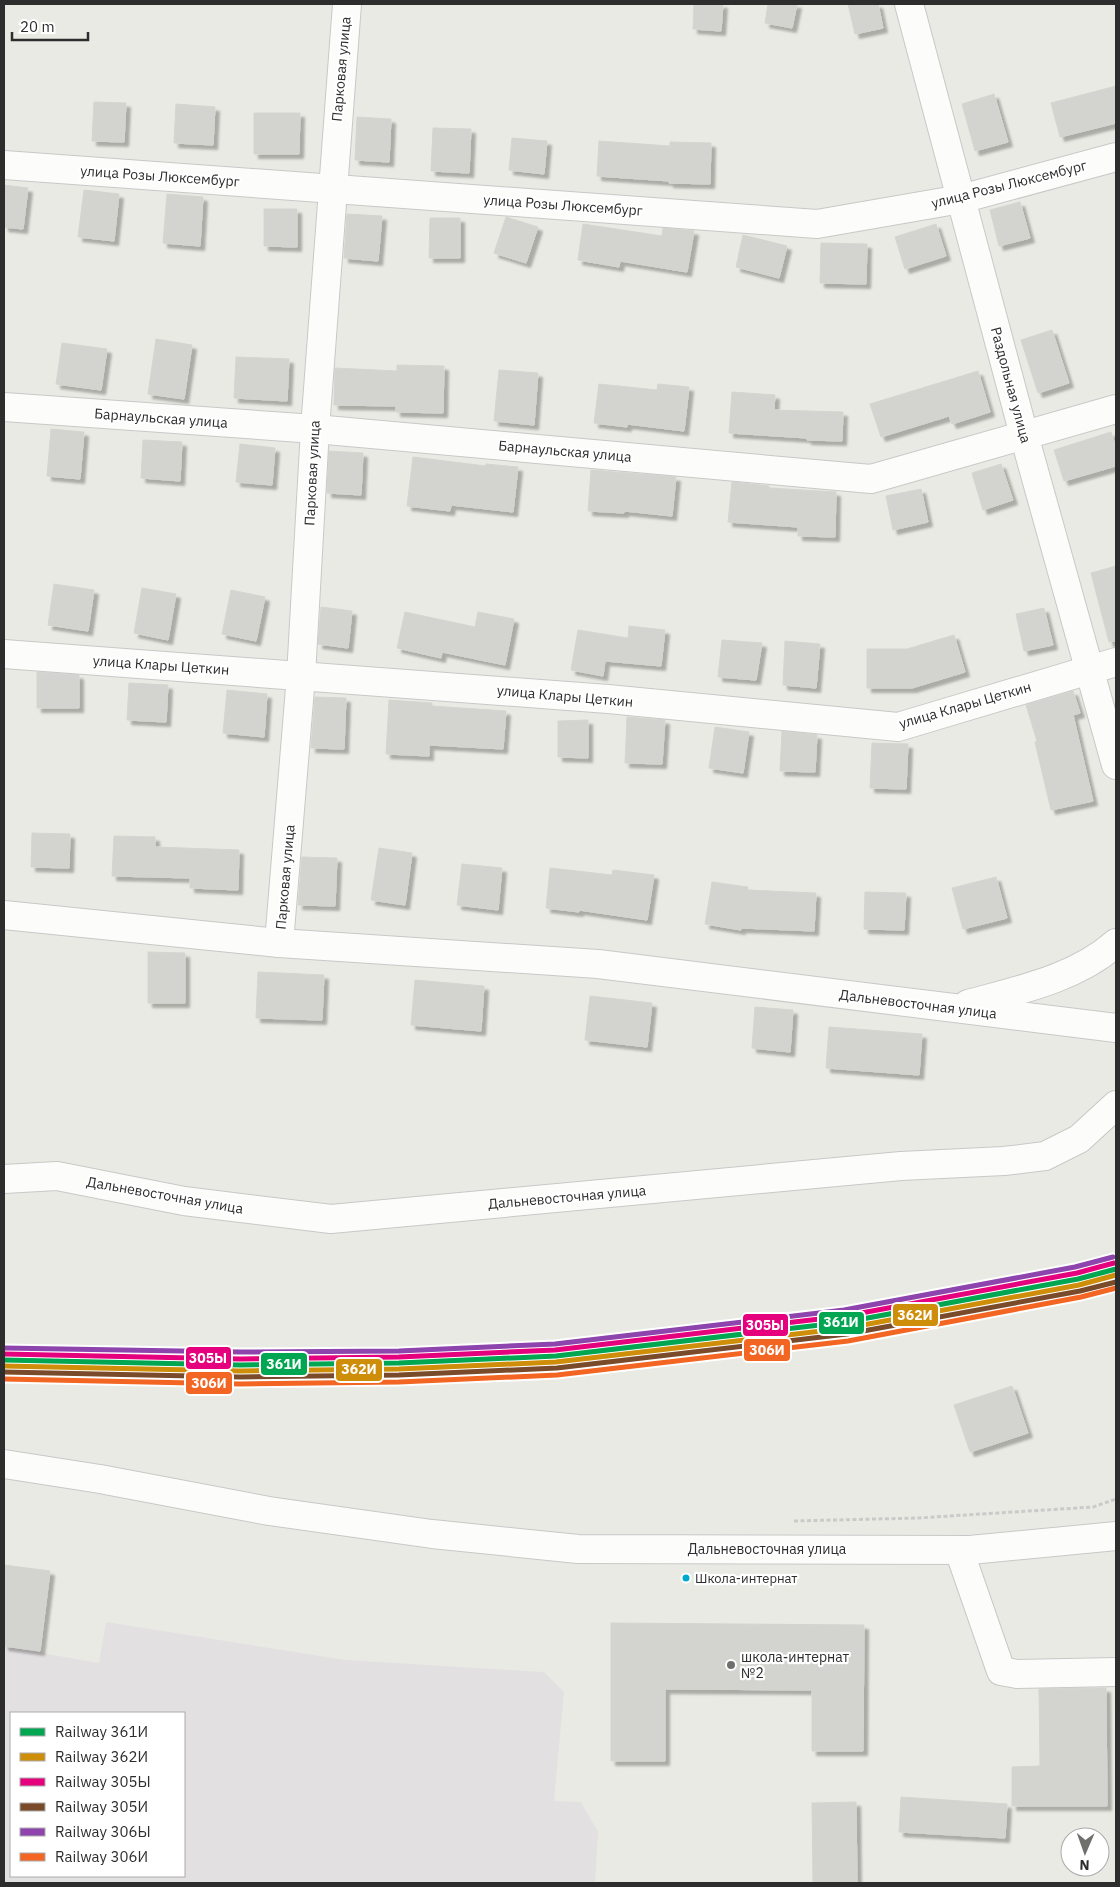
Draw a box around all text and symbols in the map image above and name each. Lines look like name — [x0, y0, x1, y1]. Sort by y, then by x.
scale bar — [12, 10, 89, 42]
street label: Парковая улица — [327, 15, 355, 122]
text: 20 m — [20, 17, 55, 36]
street label: улица Розы Люксембург — [929, 156, 1089, 212]
street label: улица Розы Люксембург — [80, 161, 240, 191]
street label: улица Розы Люксембург — [483, 190, 643, 220]
street label: Раздольная улица — [987, 325, 1035, 446]
street label: Барнаульская улица — [94, 404, 229, 432]
street label: Парковая улица — [300, 419, 324, 526]
street label: Барнаульская улица — [498, 436, 633, 466]
street label: улица Клары Цеткин — [92, 651, 230, 679]
street label: улица Клары Цеткин — [897, 677, 1033, 733]
street label: улица Клары Цеткин — [496, 681, 634, 711]
street label: Парковая улица — [271, 823, 299, 930]
street label: Дальневосточная улица — [838, 985, 998, 1023]
street label: Дальневосточная улица — [85, 1172, 245, 1218]
street label: Дальневосточная улица — [487, 1181, 647, 1213]
line badge: 362И — [892, 1303, 939, 1327]
text: 362И — [897, 1306, 933, 1324]
line badge: 361И — [818, 1311, 865, 1335]
line badge: 305Ы — [742, 1313, 789, 1337]
text: 361И — [823, 1313, 859, 1331]
text: 305Ы — [746, 1316, 784, 1334]
line badge: 306И — [743, 1338, 791, 1362]
text: 306И — [749, 1341, 785, 1359]
line badge: 305Ы — [185, 1346, 232, 1370]
text: 305Ы — [189, 1349, 227, 1367]
line badge: 361И — [260, 1352, 308, 1376]
text: 361И — [266, 1355, 302, 1373]
line badge: 362И — [335, 1358, 383, 1382]
text: 362И — [341, 1360, 377, 1378]
line badge: 306И — [185, 1371, 233, 1395]
text: 306И — [191, 1374, 227, 1392]
street label: Дальневосточная улица — [688, 1540, 847, 1558]
place label: Школа-интернат — [695, 1570, 797, 1587]
marker: Школа-интернат — [681, 1573, 691, 1583]
place label: школа-интернат №2 — [741, 1648, 849, 1682]
marker: школа-интернат №2 — [725, 1659, 737, 1671]
legend — [10, 1712, 185, 1877]
text: Railway 361И — [55, 1722, 148, 1741]
text: Railway 362И — [55, 1747, 148, 1766]
text: Railway 305Ы — [55, 1772, 151, 1791]
text: Railway 305И — [55, 1797, 148, 1816]
text: Railway 306Ы — [55, 1822, 151, 1841]
north arrow — [1060, 1827, 1110, 1877]
text: Railway 306И — [55, 1847, 148, 1866]
text: N — [1079, 1856, 1090, 1874]

